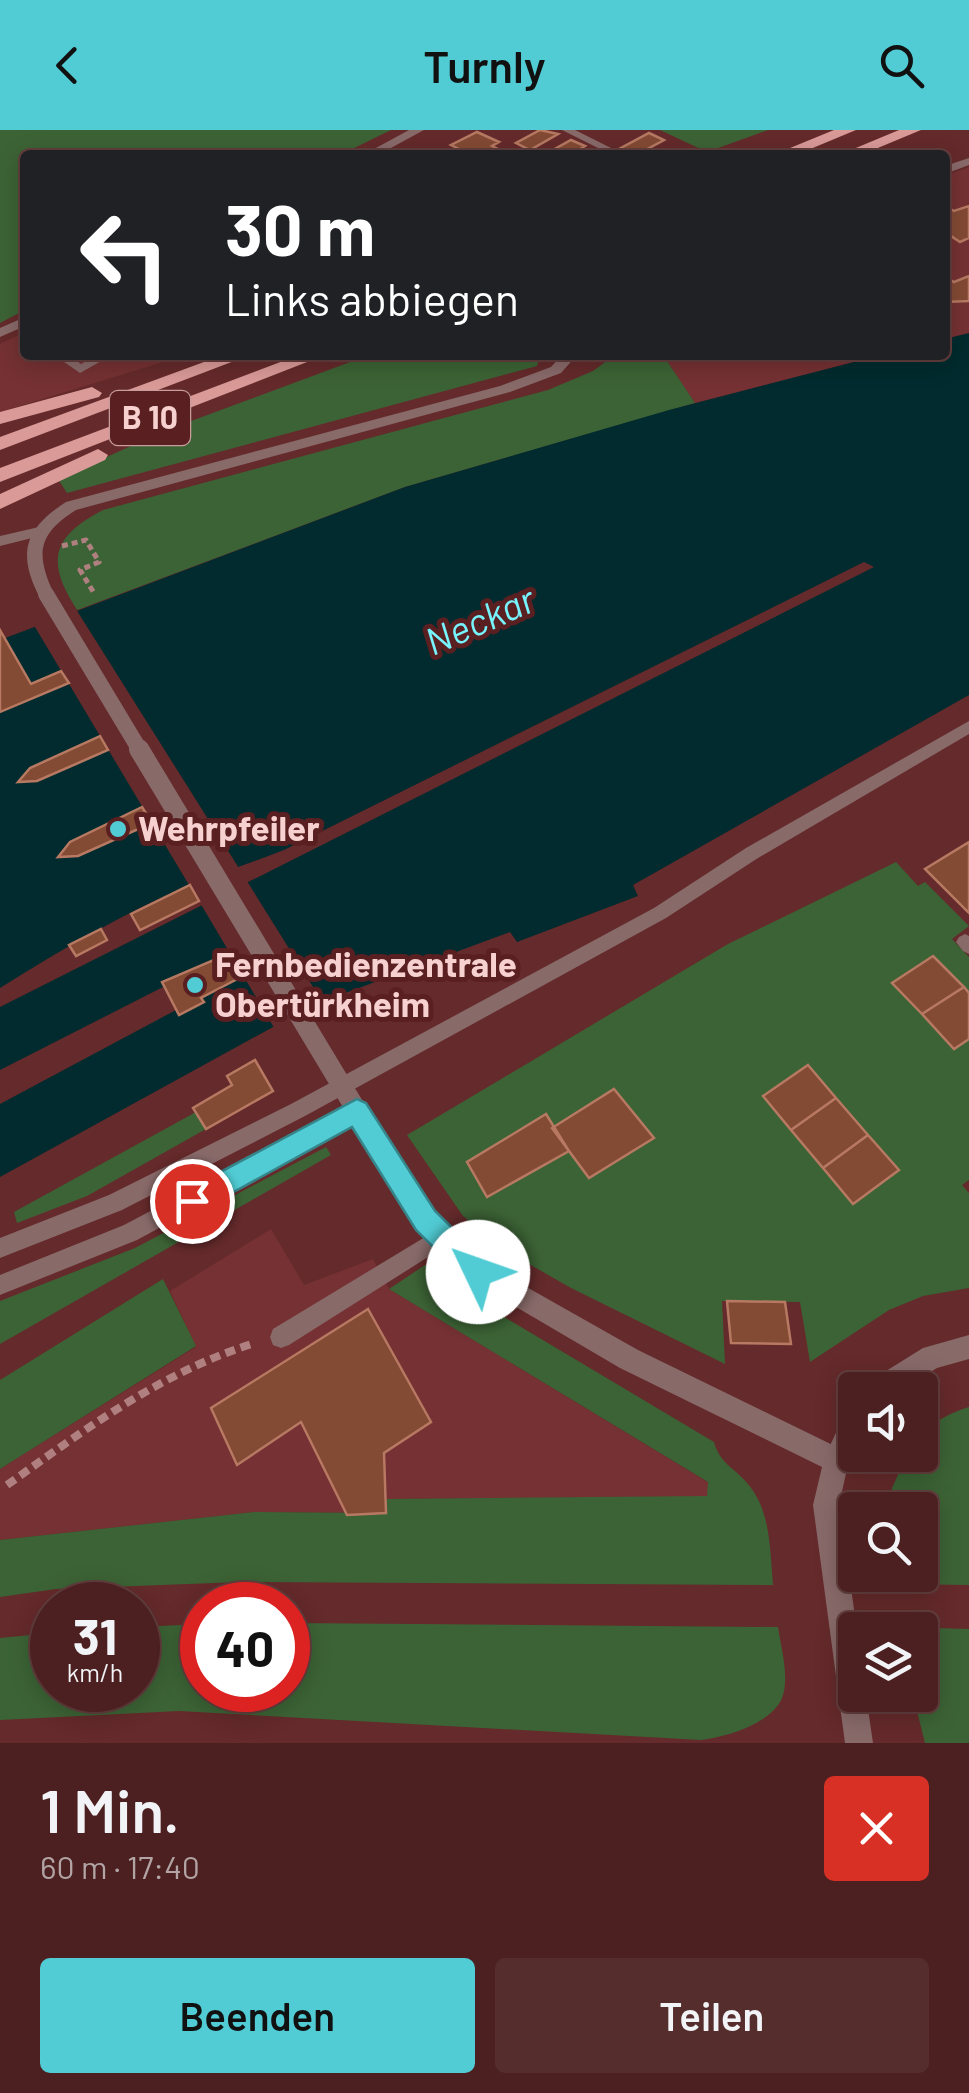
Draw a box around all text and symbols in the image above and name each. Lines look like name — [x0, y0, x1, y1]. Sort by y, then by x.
icon: back — [40, 38, 95, 93]
text: Turnly — [423, 38, 546, 92]
icon: search — [874, 38, 929, 93]
text: 30 m — [225, 186, 375, 270]
icon: left — [60, 190, 190, 320]
text: Links abbiegen — [225, 271, 519, 325]
road number: B 10 — [110, 391, 190, 445]
water label: Neckar — [417, 574, 543, 664]
place label: Wehrpfeiler — [138, 806, 320, 848]
marker: Wehrpfeiler — [107, 818, 129, 840]
place label: Fernbedienzentrale Obertürkheim — [215, 942, 517, 1024]
marker: Fernbedienzentrale Obertürkheim — [184, 974, 206, 996]
pin — [150, 1159, 235, 1244]
icon: arrive — [165, 1174, 220, 1229]
position arrow — [426, 1220, 530, 1324]
map controls — [838, 1372, 938, 1712]
button: sound — [838, 1372, 938, 1472]
button: search — [838, 1492, 938, 1592]
speed limit sign: 40 — [180, 1582, 310, 1712]
text: 31 — [73, 1605, 117, 1665]
button: layers — [838, 1612, 938, 1712]
text: km/h — [67, 1657, 123, 1687]
text: 1 Min. — [40, 1773, 180, 1845]
button: close — [824, 1776, 929, 1881]
text: 60 m · 17:40 — [40, 1847, 200, 1885]
button: Beenden — [40, 1958, 475, 2073]
button: Teilen — [495, 1958, 929, 2073]

